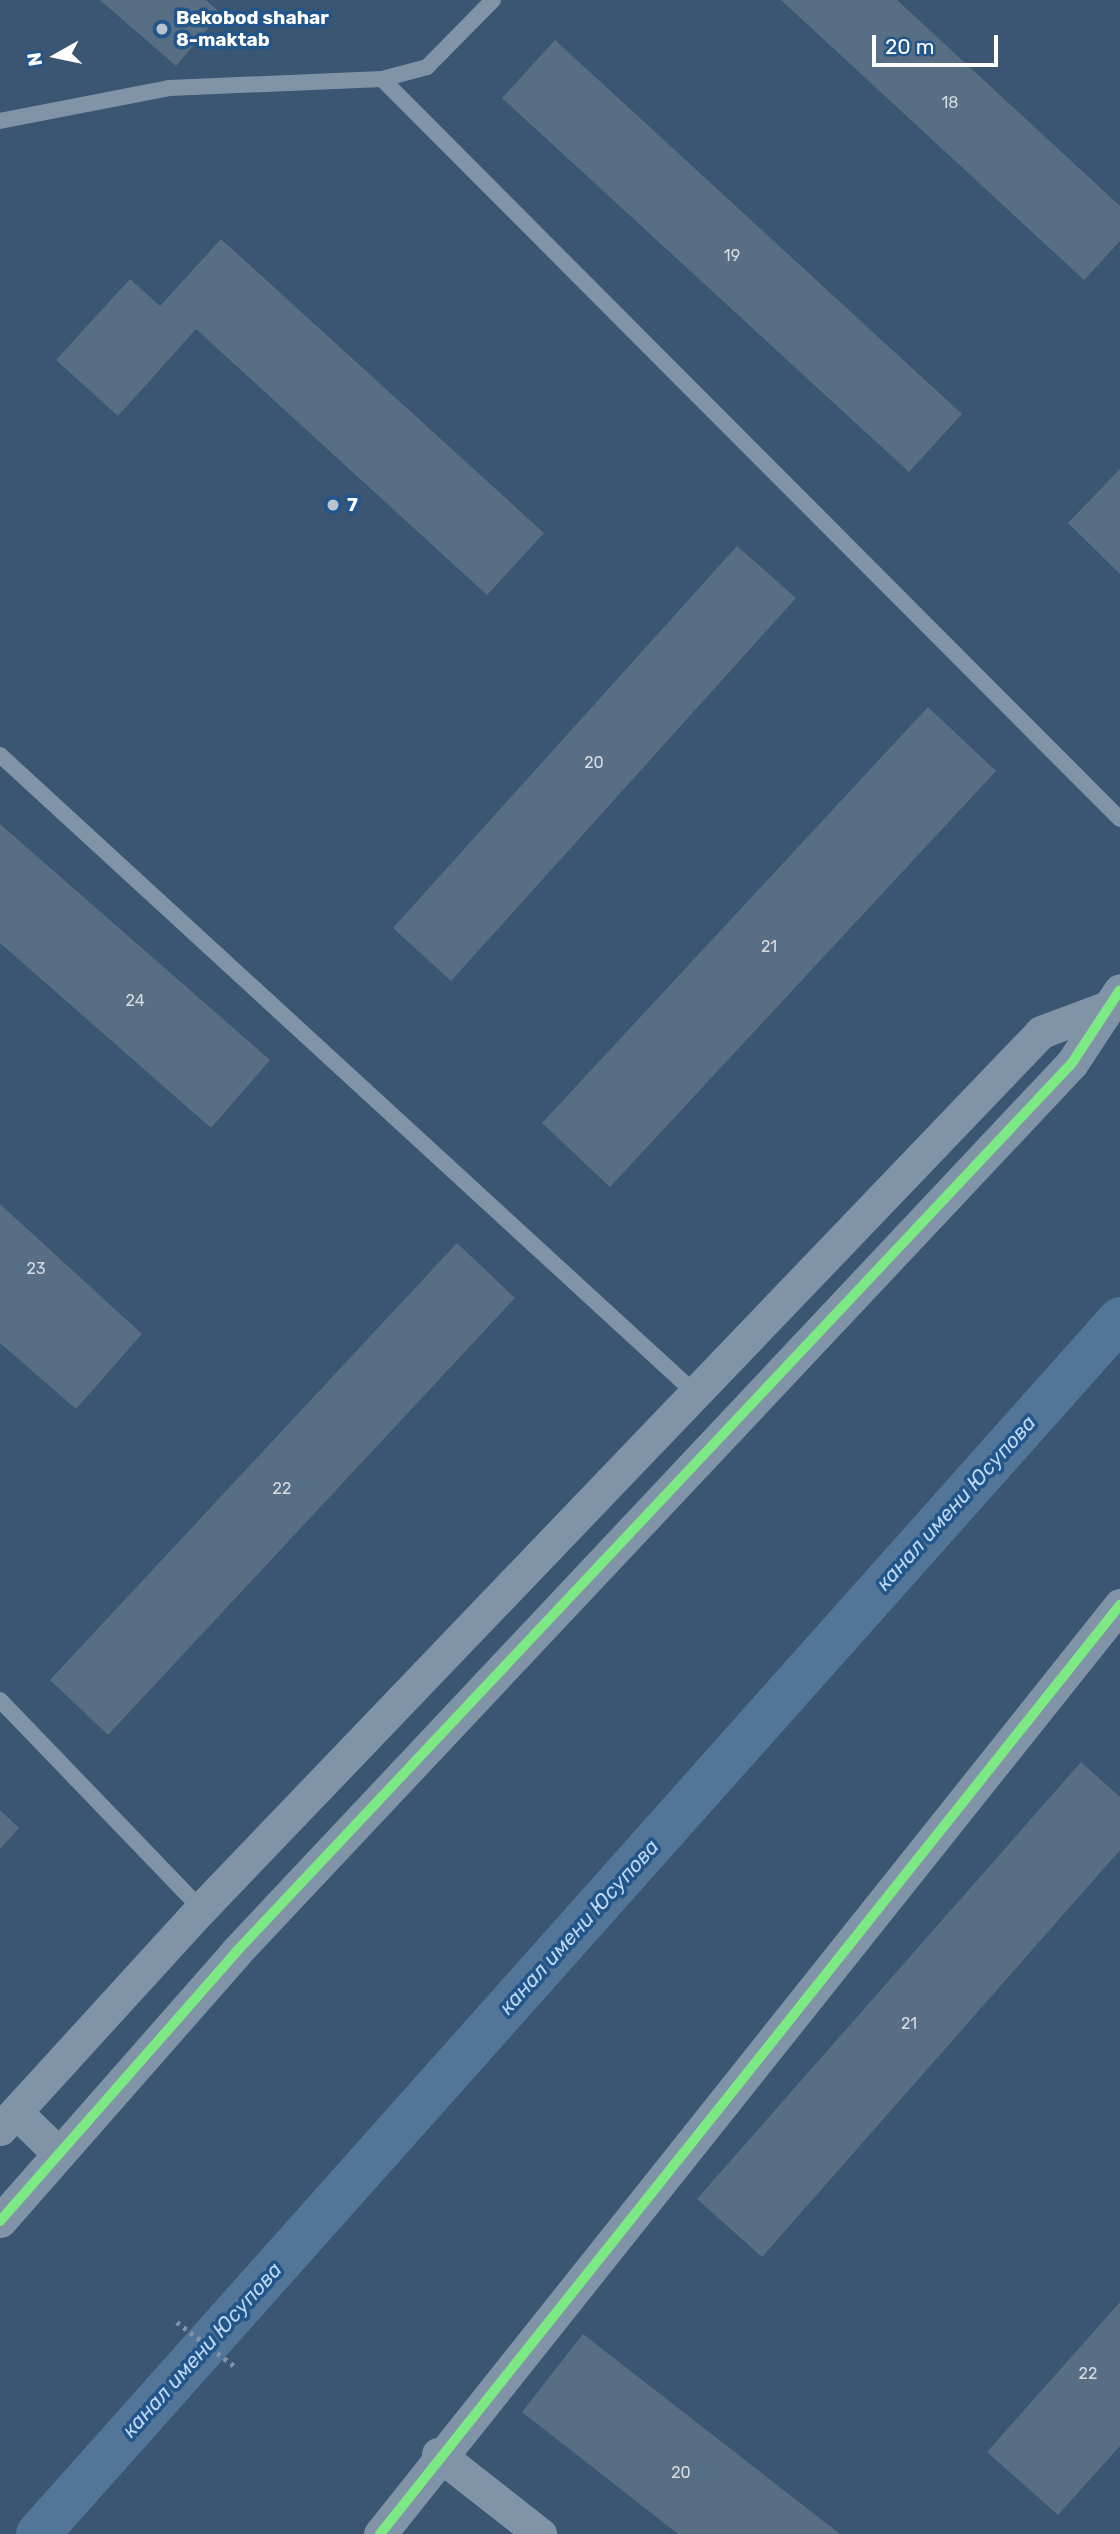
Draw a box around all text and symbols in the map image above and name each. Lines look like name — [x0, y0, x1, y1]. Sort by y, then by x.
place label: Bekobod shahar 8-maktab — [176, 7, 329, 51]
north arrow — [21, 21, 91, 91]
marker: Bekobod shahar 8-maktab — [154, 21, 170, 37]
scale bar — [875, 21, 1001, 65]
text: 20 m — [885, 34, 934, 59]
text: N — [22, 51, 47, 68]
house number: 18 — [941, 93, 959, 113]
house number: 19 — [724, 246, 740, 266]
place label: 7 — [347, 494, 358, 516]
marker: 7 — [325, 497, 341, 513]
house number: 20 — [584, 753, 604, 773]
house number: 21 — [761, 937, 777, 957]
house number: 24 — [125, 991, 145, 1011]
house number: 23 — [26, 1259, 46, 1279]
water label: канал имени Юсупова — [871, 1410, 1041, 1596]
house number: 22 — [273, 1479, 291, 1499]
water label: канал имени Юсупова — [494, 1834, 664, 2020]
house number: 21 — [901, 2014, 917, 2034]
water label: канал имени Юсупова — [117, 2257, 287, 2443]
house number: 22 — [1079, 2364, 1097, 2384]
house number: 20 — [671, 2463, 691, 2483]

